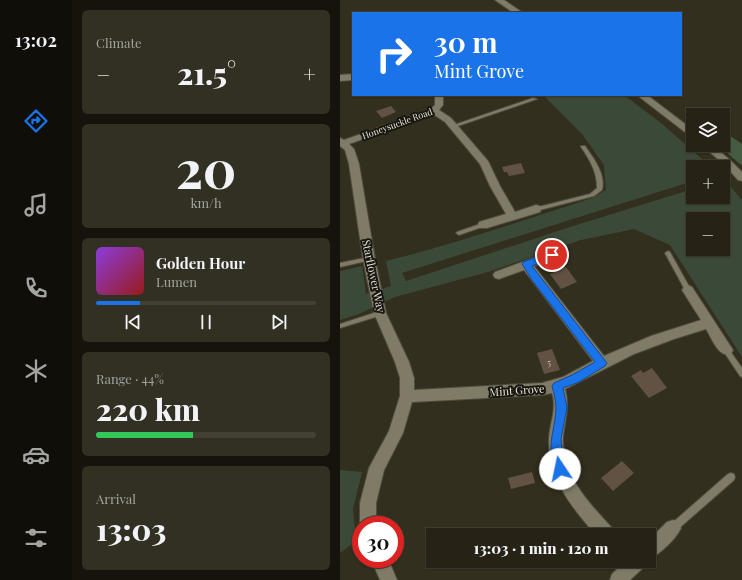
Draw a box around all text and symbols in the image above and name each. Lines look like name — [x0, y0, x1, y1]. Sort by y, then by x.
text: 30 m — [434, 23, 498, 60]
text: 13:02 — [15, 28, 57, 52]
icon: right — [368, 28, 420, 80]
text: Climate — [96, 34, 142, 51]
text: 21.5° — [177, 53, 236, 93]
text: − — [96, 59, 110, 89]
text: + — [303, 59, 316, 89]
text: Mint Grove — [434, 59, 524, 83]
street label: Honeysuckle Road — [360, 104, 435, 141]
icon: directions — [22, 107, 50, 135]
map controls — [686, 108, 730, 256]
button: layers — [686, 108, 730, 152]
text: 20 — [176, 133, 236, 202]
button: + — [686, 160, 730, 204]
icon: music — [22, 191, 50, 219]
text: km/h — [190, 194, 222, 211]
button: − — [686, 212, 730, 256]
street label: Starflower Way — [359, 238, 389, 314]
pin — [535, 238, 569, 272]
icon: arrive — [541, 244, 563, 266]
text: Golden Hour — [156, 253, 245, 273]
text: Lumen — [156, 273, 197, 290]
icon: phone — [22, 274, 50, 302]
icon: previous — [122, 311, 144, 333]
icon: pause — [195, 311, 217, 333]
icon: next — [268, 311, 290, 333]
house number: 5 — [547, 356, 551, 368]
icon: climate — [22, 357, 50, 385]
text: Range · 44% — [96, 370, 164, 387]
street label: Mint Grove — [489, 381, 545, 399]
text: 220 km — [96, 389, 200, 429]
icon: car — [22, 441, 50, 469]
position arrow — [539, 448, 581, 490]
text: Arrival — [96, 490, 136, 507]
text: 13:03 — [96, 509, 166, 549]
speed limit sign: 30 — [352, 516, 404, 568]
icon: filters — [22, 524, 50, 552]
text: 13:03 · 1 min · 120 m — [473, 538, 609, 558]

